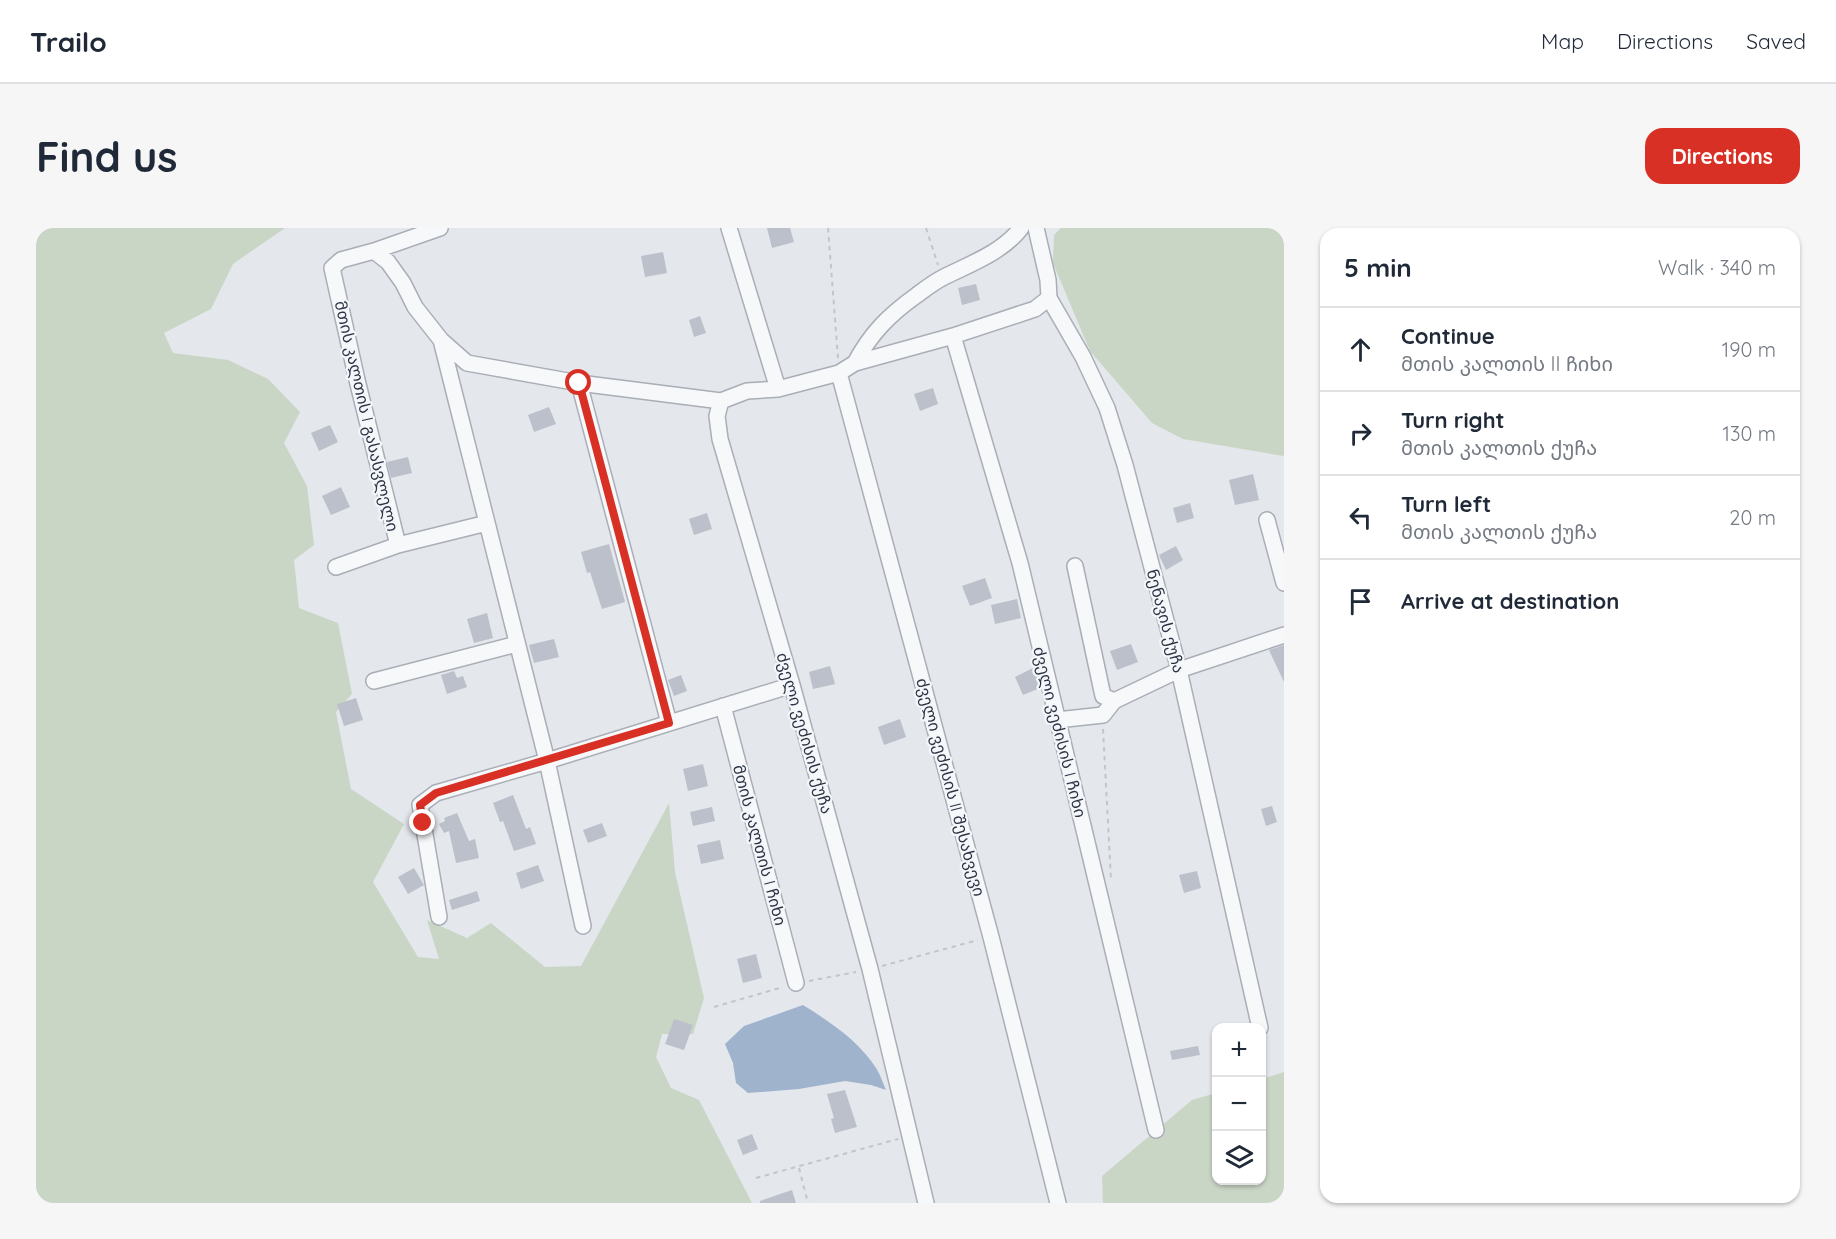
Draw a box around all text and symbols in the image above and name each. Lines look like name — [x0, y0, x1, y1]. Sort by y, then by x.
text: Trailo — [30, 24, 107, 59]
text: Map — [1541, 28, 1584, 54]
text: Directions — [1617, 28, 1713, 54]
text: Saved — [1746, 28, 1806, 54]
button: Directions — [1645, 128, 1800, 184]
text: Find us — [36, 130, 178, 183]
text: 5 min — [1344, 251, 1412, 284]
text: Walk · 340 m — [1658, 255, 1776, 280]
street label: მთის კალთის I გასასვლელი — [330, 299, 403, 534]
text: Continue — [1401, 322, 1495, 350]
icon: ahead — [1344, 333, 1377, 366]
text: 190 m — [1722, 337, 1776, 362]
text: მთის კალთის II ჩიხი — [1401, 351, 1613, 376]
route start — [565, 369, 591, 395]
text: Turn right — [1401, 406, 1505, 434]
icon: right — [1344, 417, 1377, 450]
text: 130 m — [1723, 421, 1776, 446]
text: მთის კალთის ქუჩა — [1401, 435, 1597, 460]
text: Turn left — [1401, 490, 1491, 518]
icon: left — [1344, 501, 1377, 534]
text: 20 m — [1729, 505, 1776, 530]
text: მთის კალთის ქუჩა — [1401, 519, 1597, 544]
street label: ნენავის ქუჩა — [1143, 567, 1189, 675]
icon: arrive — [1344, 585, 1377, 618]
text: Arrive at destination — [1401, 587, 1619, 615]
street label: ძველი ვეძისის I ჩიხი — [1028, 644, 1091, 820]
street label: ძველი ვეძისის ქუჩა — [771, 650, 838, 816]
street label: ძველი ვეძისის II შესახვევი — [911, 675, 990, 899]
street label: მთის კალთის I ჩიხი — [728, 762, 791, 928]
route end — [409, 809, 435, 835]
map controls — [1212, 1023, 1266, 1185]
button: + — [1212, 1023, 1266, 1077]
button: − — [1212, 1077, 1266, 1131]
button: layers — [1212, 1131, 1266, 1185]

